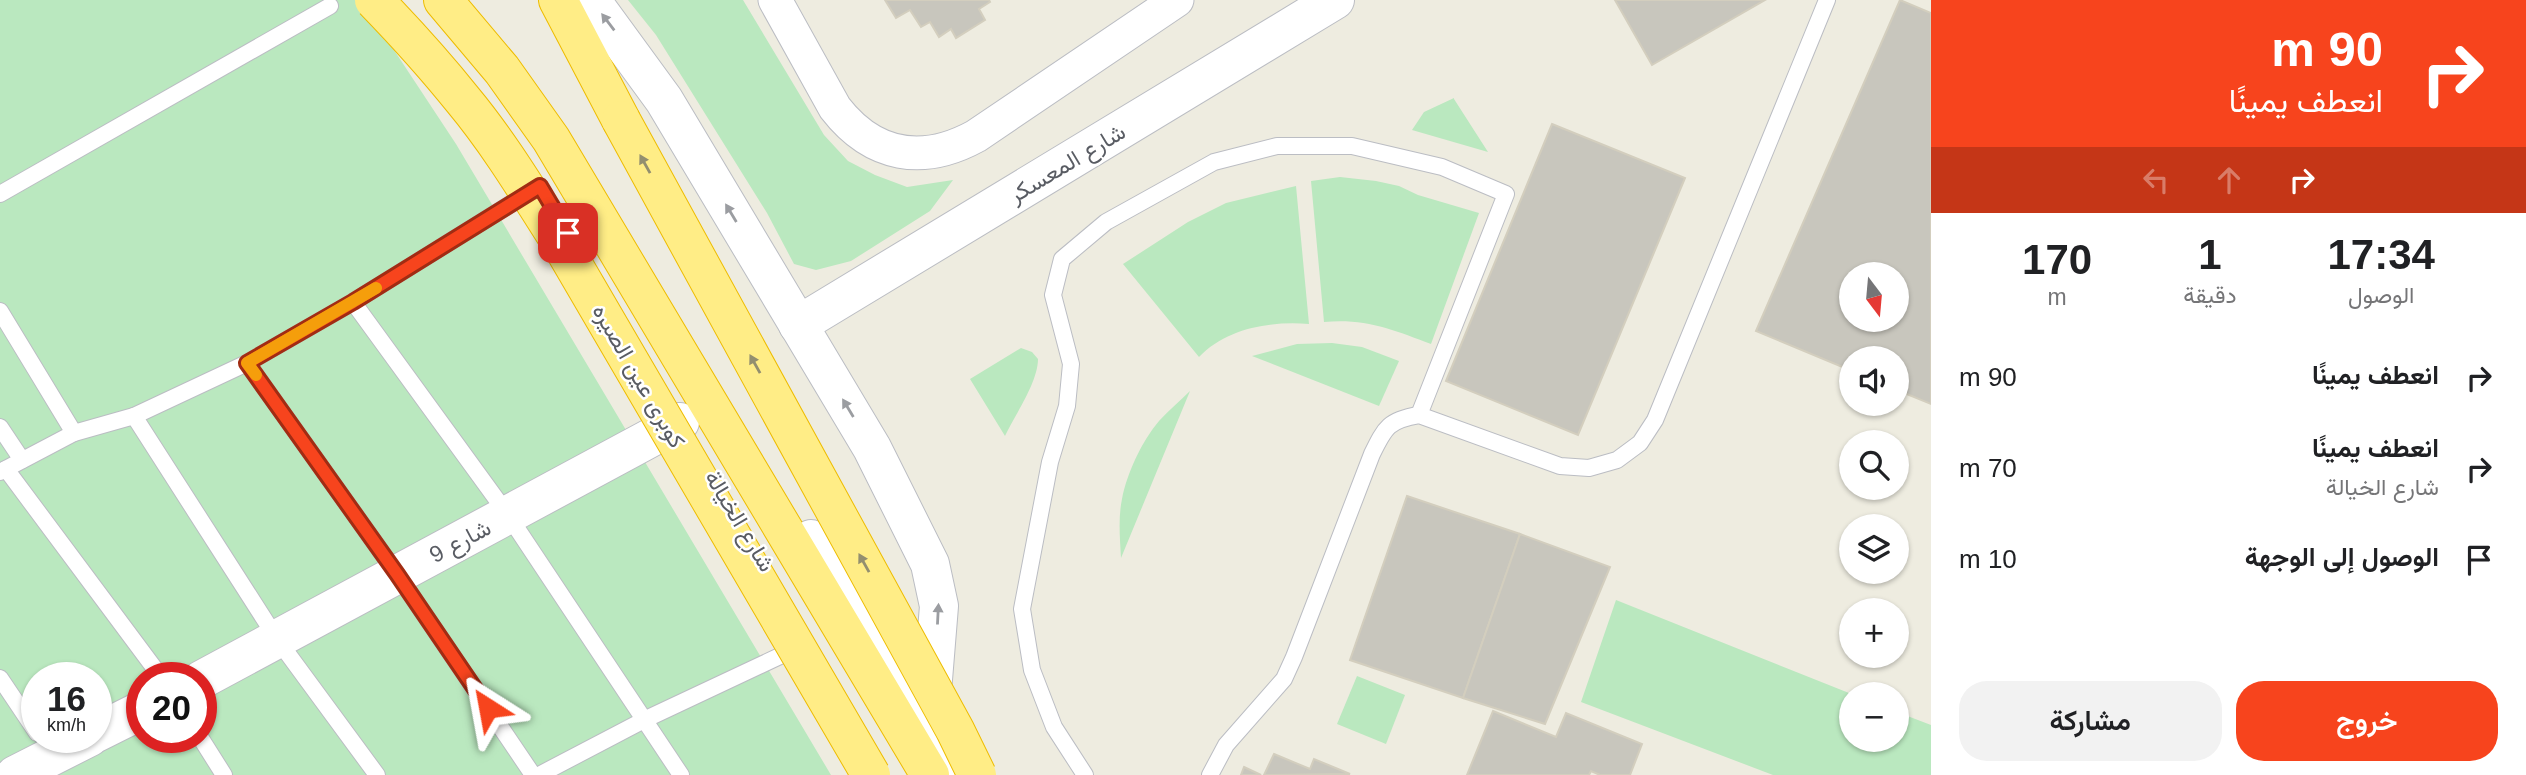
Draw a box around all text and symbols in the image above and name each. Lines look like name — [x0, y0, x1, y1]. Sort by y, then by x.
one-way arrow — [600, 13, 615, 31]
text: 90 m — [2271, 22, 2383, 76]
icon: right — [2407, 28, 2498, 119]
text: انعطف يمينًا — [2229, 83, 2383, 119]
street label: شارع المعسكر — [1003, 118, 1131, 211]
one-way arrow — [640, 154, 652, 174]
icon: left — [2137, 161, 2175, 199]
icon: ahead — [2210, 161, 2248, 199]
icon: right — [2283, 161, 2321, 199]
pin — [538, 203, 598, 263]
one-way arrow — [725, 203, 737, 222]
icon: arrive — [549, 214, 587, 252]
text: 1 — [2198, 231, 2222, 278]
text: 17:34 — [2328, 231, 2435, 278]
text: 170 — [2022, 236, 2092, 283]
north arrow — [1839, 262, 1909, 332]
map controls — [1839, 262, 1909, 752]
text: دقيقة — [2183, 282, 2236, 308]
text: الوصول — [2348, 282, 2414, 308]
text: m — [2048, 284, 2067, 310]
street label: كوبرى عين الصيره — [586, 300, 691, 453]
button: sound — [1839, 346, 1909, 416]
one-way arrow — [749, 354, 761, 374]
icon: right — [2460, 359, 2498, 397]
text: انعطف يمينًا — [2312, 360, 2439, 390]
text: 90 m — [1959, 362, 2017, 392]
one-way arrow — [841, 399, 854, 418]
button: search — [1839, 430, 1909, 500]
text: انعطف يمينًا — [2312, 433, 2439, 463]
icon: right — [2460, 450, 2498, 488]
text: 70 m — [1959, 453, 2017, 483]
street label: شارع الخيالة — [697, 466, 780, 578]
text: شارع الخيالة — [2326, 474, 2439, 500]
street label: شارع 9 — [425, 514, 496, 570]
button: layers — [1839, 514, 1909, 584]
icon: arrive — [2460, 541, 2498, 579]
text: الوصول إلى الوجهة — [2245, 542, 2439, 572]
text: 10 m — [1959, 544, 2017, 574]
one-way arrow — [858, 554, 870, 573]
button: + — [1839, 598, 1909, 668]
one-way arrow — [932, 603, 943, 625]
speed limit sign: 20 — [126, 662, 217, 753]
position arrow — [451, 671, 525, 745]
text: 16 — [47, 679, 86, 718]
button: مشاركة — [1959, 681, 2222, 761]
button: خروج — [2236, 681, 2498, 761]
button: − — [1839, 682, 1909, 752]
text: km/h — [47, 715, 86, 735]

